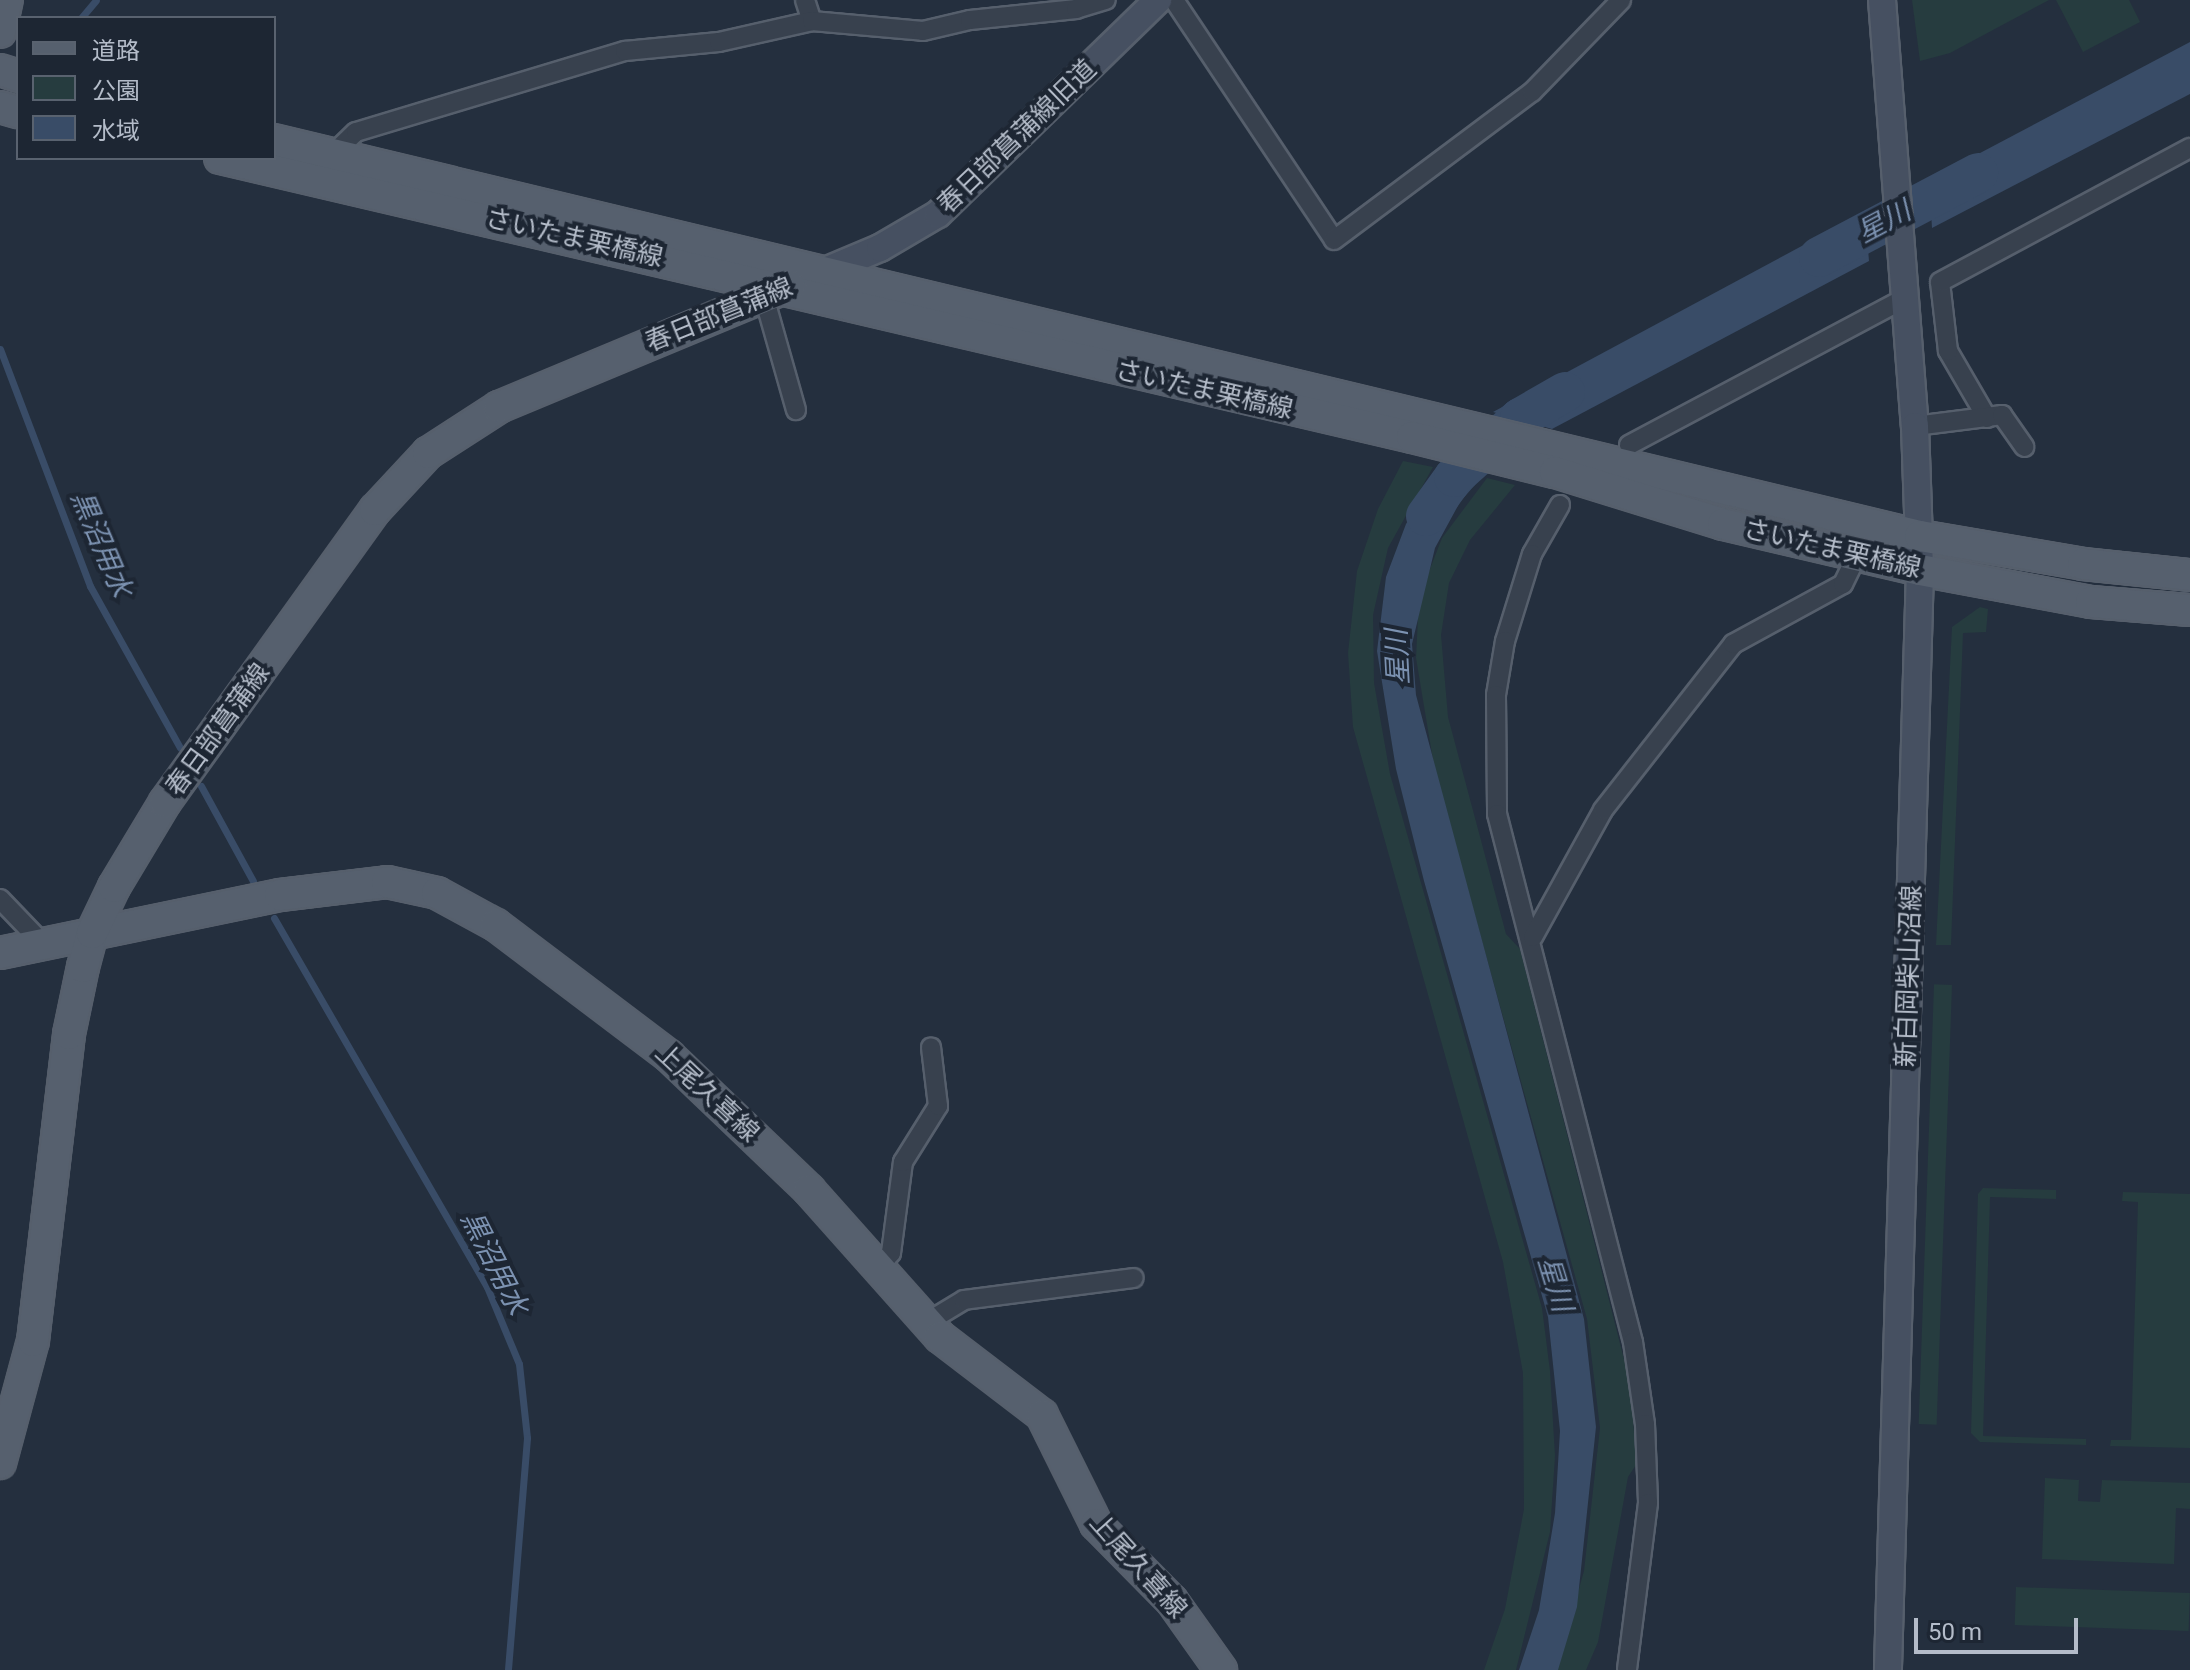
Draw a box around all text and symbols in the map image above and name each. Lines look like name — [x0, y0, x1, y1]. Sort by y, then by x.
legend — [16, 16, 276, 160]
text: 道路 — [92, 37, 140, 65]
street label: 春日部菖蒲線旧道 — [931, 54, 1103, 220]
text: 公園 — [92, 77, 140, 105]
text: 水域 — [92, 117, 140, 145]
water label: 星川 — [1851, 194, 1917, 250]
street label: さいたま栗橋線 — [482, 202, 666, 274]
street label: 春日部菖蒲線 — [641, 271, 797, 359]
street label: さいたま栗橋線 — [1112, 354, 1296, 426]
water label: 黒沼用水 — [64, 486, 138, 602]
street label: さいたま栗橋線 — [1740, 513, 1924, 585]
water label: 星川 — [1380, 628, 1416, 686]
street label: 春日部菖蒲線 — [160, 658, 276, 802]
street label: 新白岡柴山沼線 — [1890, 885, 1928, 1067]
street label: 上尾久喜線 — [649, 1037, 765, 1149]
water label: 黒沼用水 — [454, 1205, 534, 1321]
water label: 星川 — [1531, 1252, 1579, 1316]
street label: 上尾久喜線 — [1083, 1507, 1193, 1625]
scale bar — [1918, 1602, 2082, 1652]
text: 50 m — [1928, 1618, 1982, 1646]

